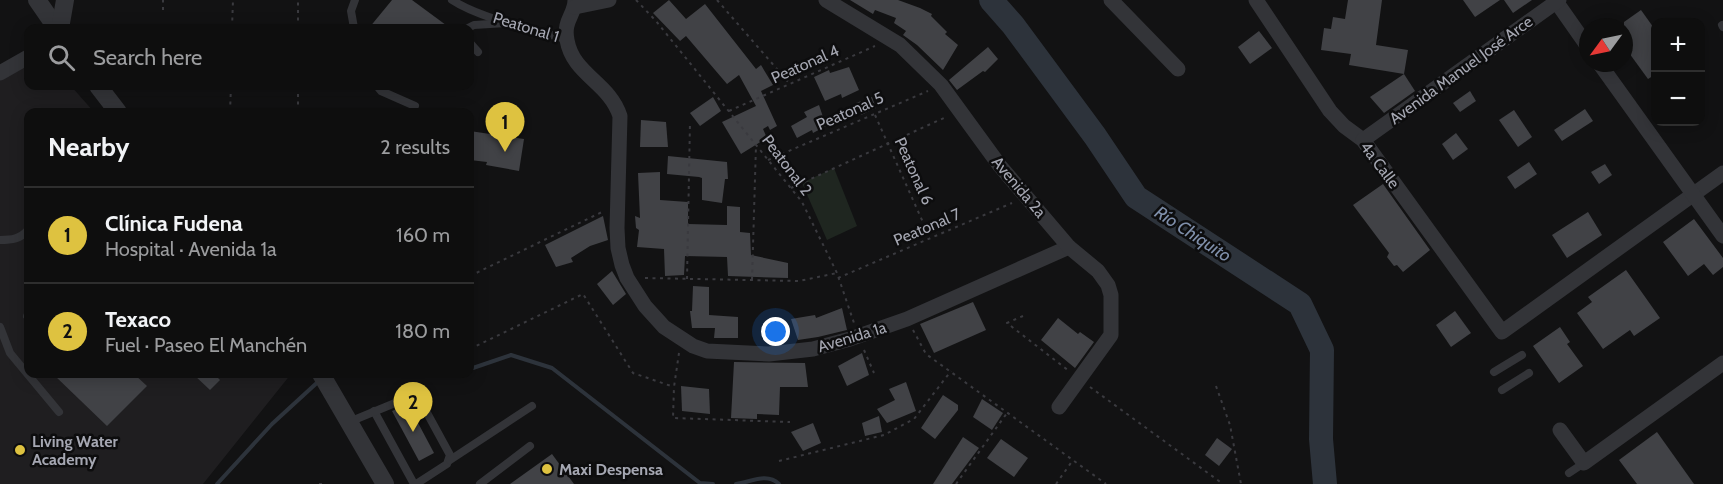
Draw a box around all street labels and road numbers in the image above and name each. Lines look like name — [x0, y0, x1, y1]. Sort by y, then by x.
street label: Peatonal 1 — [491, 8, 561, 46]
street label: Avenida Manuel José Arce — [1386, 12, 1536, 128]
street label: Peatonal 4 — [768, 41, 842, 87]
street label: Peatonal 5 — [813, 88, 887, 134]
street label: Peatonal 2 — [758, 131, 816, 199]
street label: Peatonal 6 — [891, 134, 937, 208]
street label: 4a Calle — [1356, 138, 1404, 192]
street label: Avenida 2a — [988, 153, 1050, 222]
street label: Peatonal 7 — [891, 204, 963, 250]
street label: Avenida 1a — [815, 318, 889, 356]

